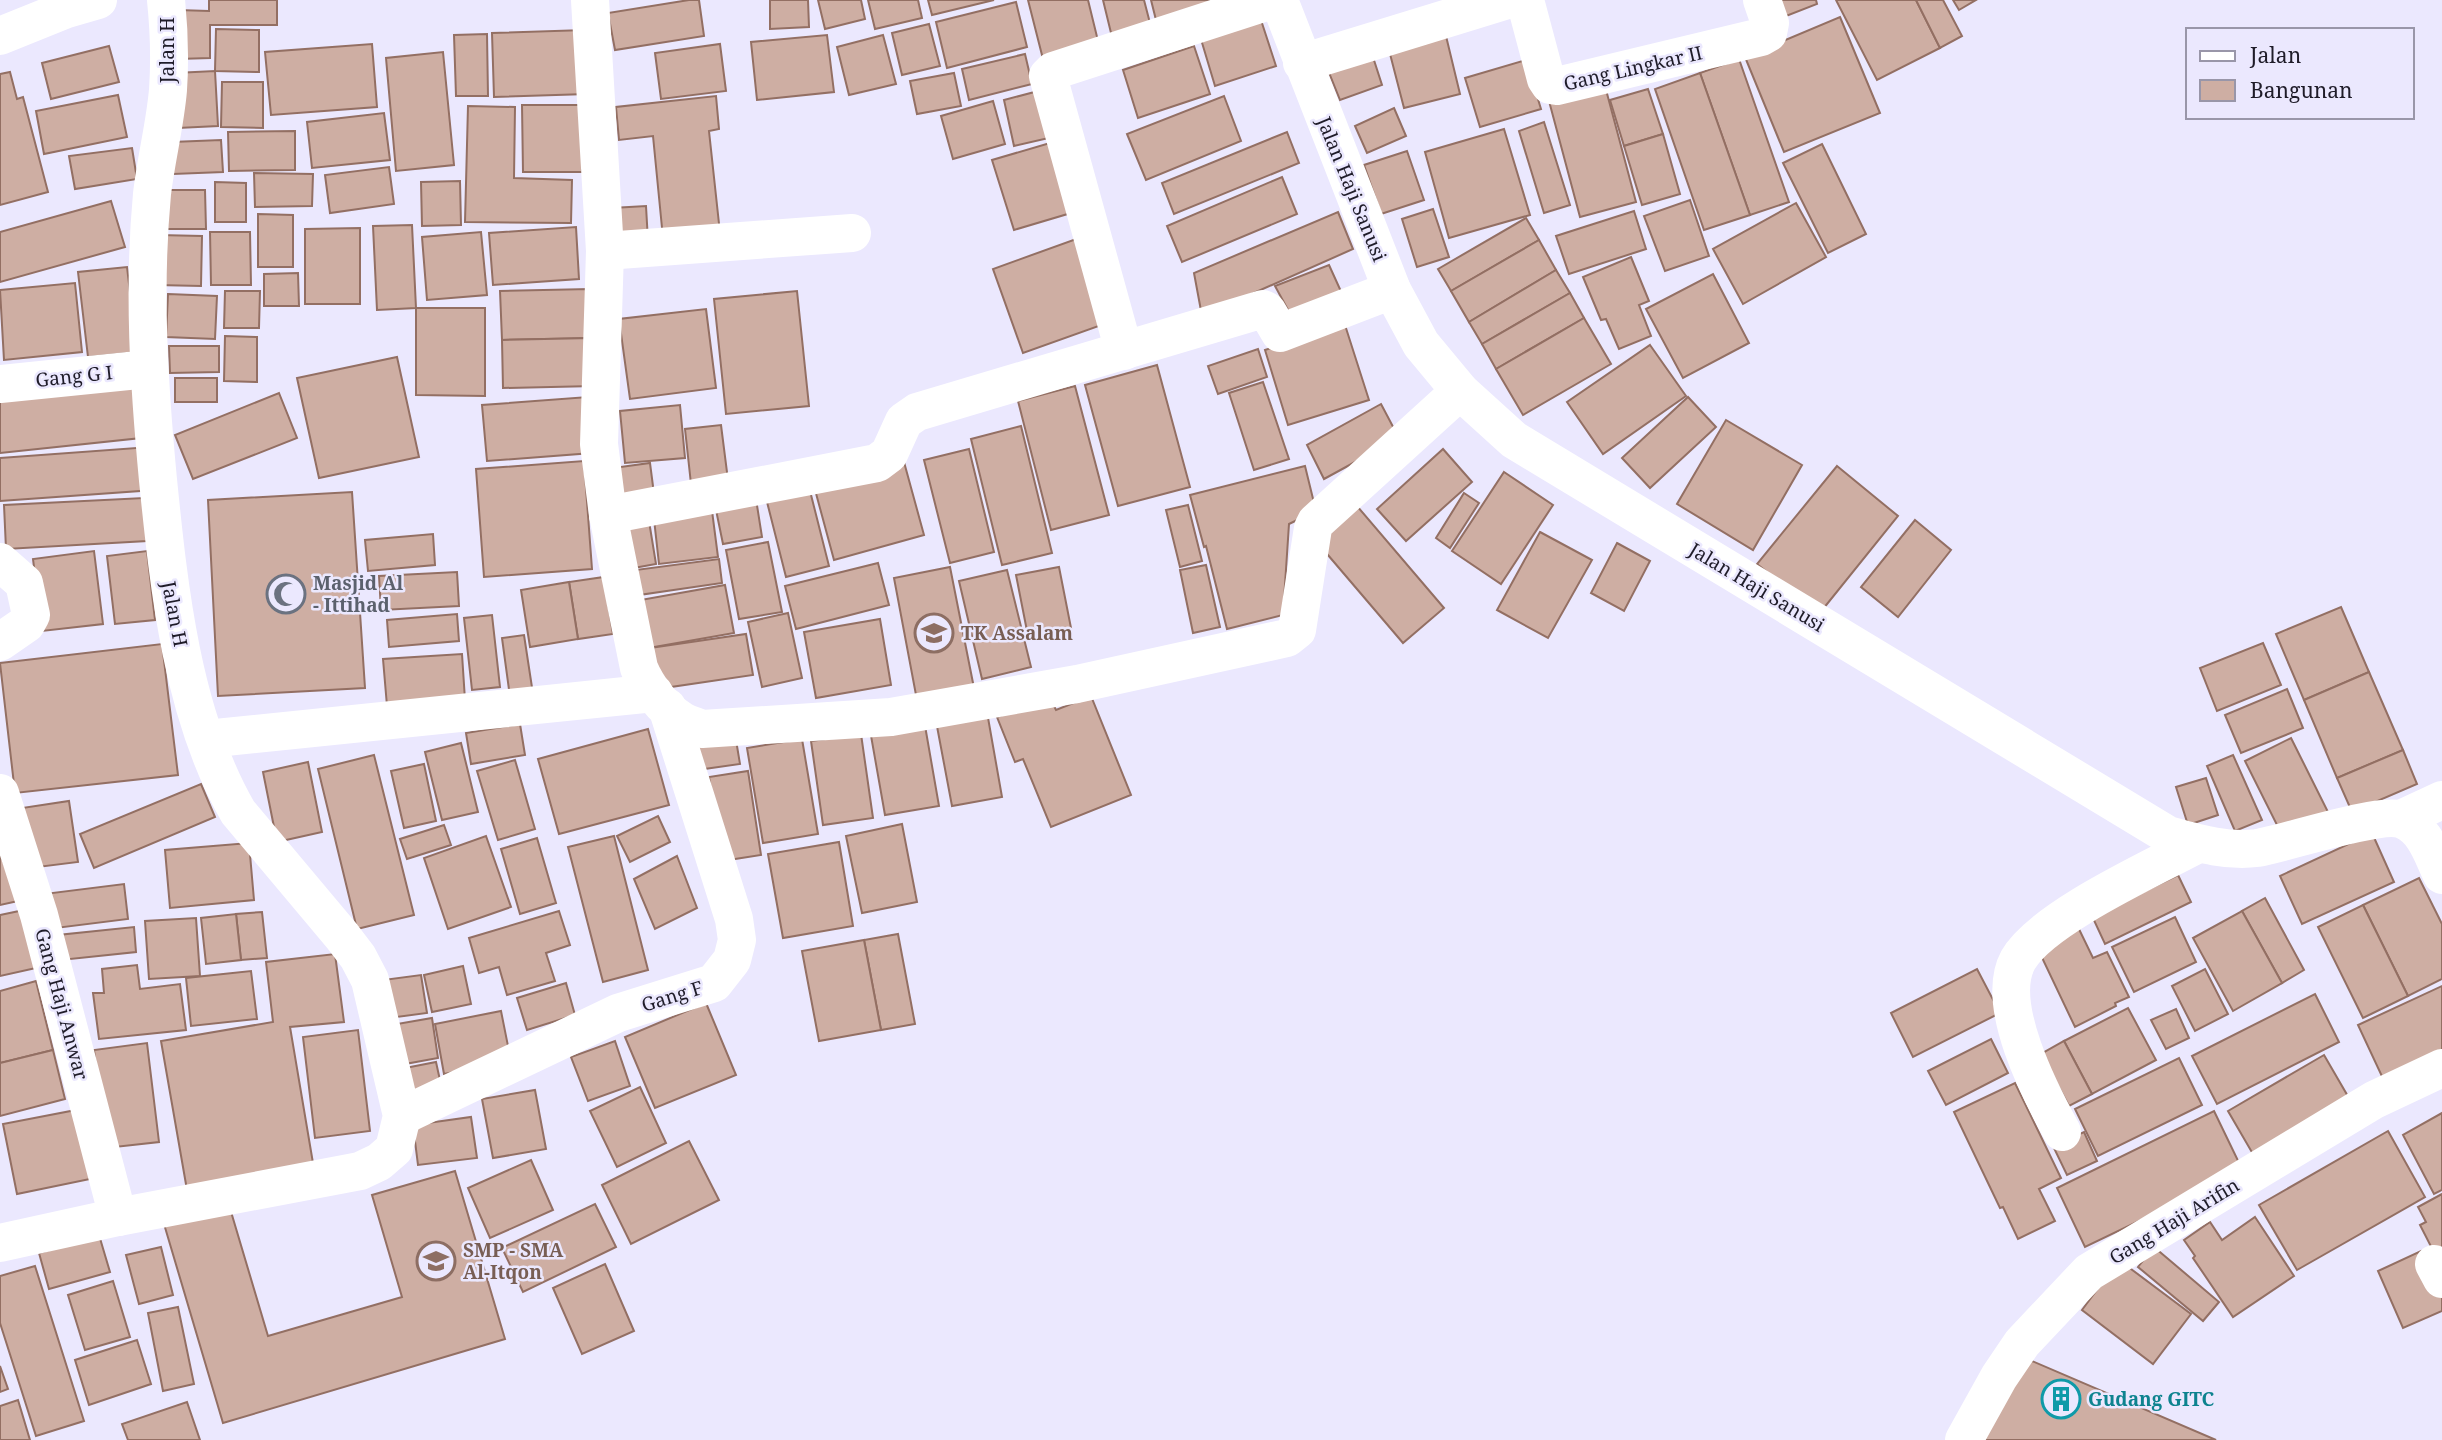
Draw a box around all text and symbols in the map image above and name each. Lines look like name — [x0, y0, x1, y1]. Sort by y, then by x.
street label: Jalan H — [154, 17, 180, 84]
legend — [2186, 28, 2414, 119]
street label: Gang Lingkar II — [1561, 39, 1705, 97]
text: Jalan — [2249, 41, 2301, 69]
text: Bangunan — [2250, 76, 2353, 104]
street label: Jalan Haji Sanusi — [1311, 112, 1393, 265]
street label: Gang G I — [34, 359, 114, 393]
street label: Jalan Haji Sanusi — [1684, 536, 1830, 638]
place label: Masjid Al - Ittihad — [313, 570, 403, 618]
mosque icon: Masjid Al - Ittihad — [265, 573, 307, 615]
street label: Jalan H — [156, 578, 194, 649]
school or university icon: TK Assalam — [913, 612, 955, 654]
place label: TK Assalam — [961, 620, 1073, 646]
street label: Gang Haji Anwar — [29, 925, 95, 1083]
street label: Gang F — [638, 974, 706, 1018]
street label: Gang Haji Arifin — [2104, 1172, 2244, 1270]
place label: SMP - SMA Al-Itqon — [463, 1237, 564, 1285]
school or university icon: SMP - SMA Al-Itqon — [415, 1240, 457, 1282]
building icon: Gudang GITC — [2040, 1378, 2082, 1420]
place label: Gudang GITC — [2088, 1386, 2214, 1412]

